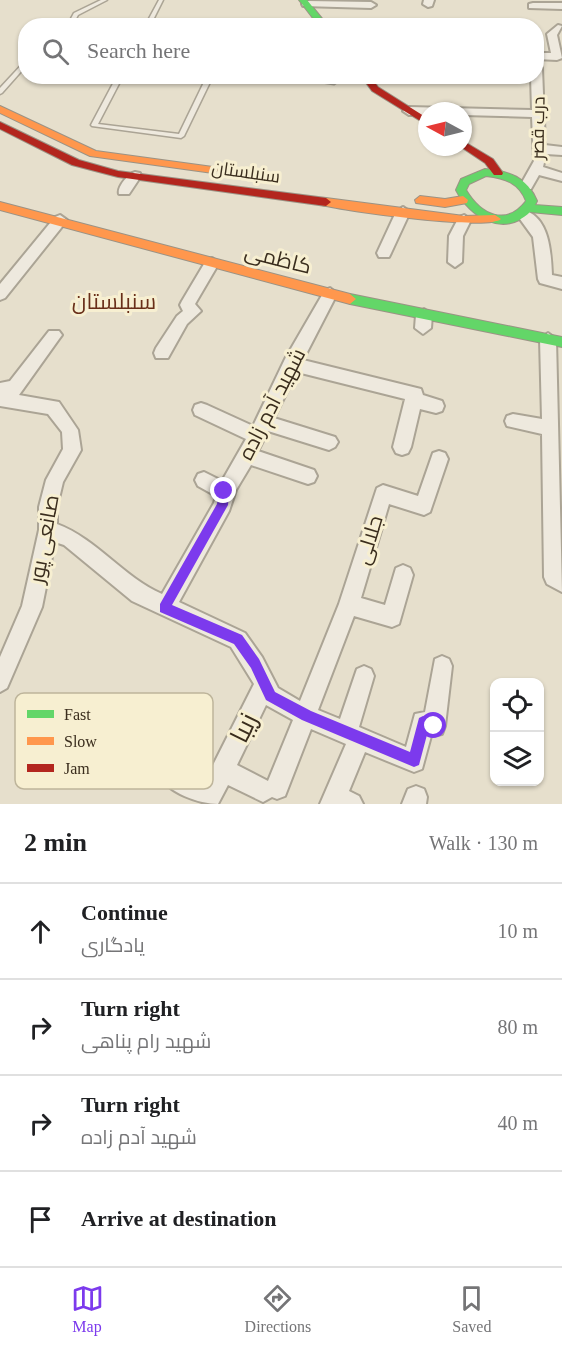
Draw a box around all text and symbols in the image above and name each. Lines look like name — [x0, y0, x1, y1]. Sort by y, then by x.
search box — [18, 18, 544, 84]
icon: search — [39, 35, 72, 68]
text: Search here — [87, 38, 190, 63]
street label: درب قصر — [527, 96, 550, 161]
north arrow — [418, 102, 472, 156]
street label: سنبلستان — [210, 157, 282, 188]
street label: کاظمی — [242, 239, 314, 280]
district label: سنبلستان — [72, 289, 156, 314]
street label: شهید آدم زاده — [234, 344, 312, 465]
route end — [210, 477, 236, 503]
street label: صانعی پور — [24, 493, 66, 586]
street label: جلالی — [350, 513, 389, 568]
map controls — [490, 678, 544, 786]
button: locate — [490, 678, 544, 732]
legend — [15, 693, 213, 789]
text: Fast — [64, 706, 91, 723]
street label: زیبا — [225, 709, 263, 747]
route start — [420, 712, 446, 738]
button: layers — [490, 732, 544, 786]
text: Slow — [64, 733, 97, 750]
text: Jam — [64, 760, 90, 777]
text: 2 min — [24, 828, 87, 857]
text: Walk · 130 m — [429, 832, 538, 854]
text: Continue — [81, 900, 168, 925]
icon: ahead — [24, 915, 57, 948]
text: 10 m — [497, 920, 538, 942]
text: یادگاری — [81, 934, 144, 956]
text: Turn right — [81, 996, 180, 1021]
icon: right — [24, 1011, 57, 1044]
text: 80 m — [497, 1016, 538, 1038]
text: شهید رام پناهی — [81, 1030, 211, 1052]
text: Turn right — [81, 1092, 180, 1117]
icon: right — [24, 1107, 57, 1140]
text: 40 m — [497, 1112, 538, 1134]
text: شهید آدم زاده — [81, 1126, 197, 1148]
icon: arrive — [24, 1203, 57, 1236]
text: Arrive at destination — [81, 1206, 277, 1231]
tab: Map — [71, 1282, 104, 1336]
tab: Directions — [245, 1282, 311, 1336]
tab: Saved — [452, 1282, 491, 1336]

